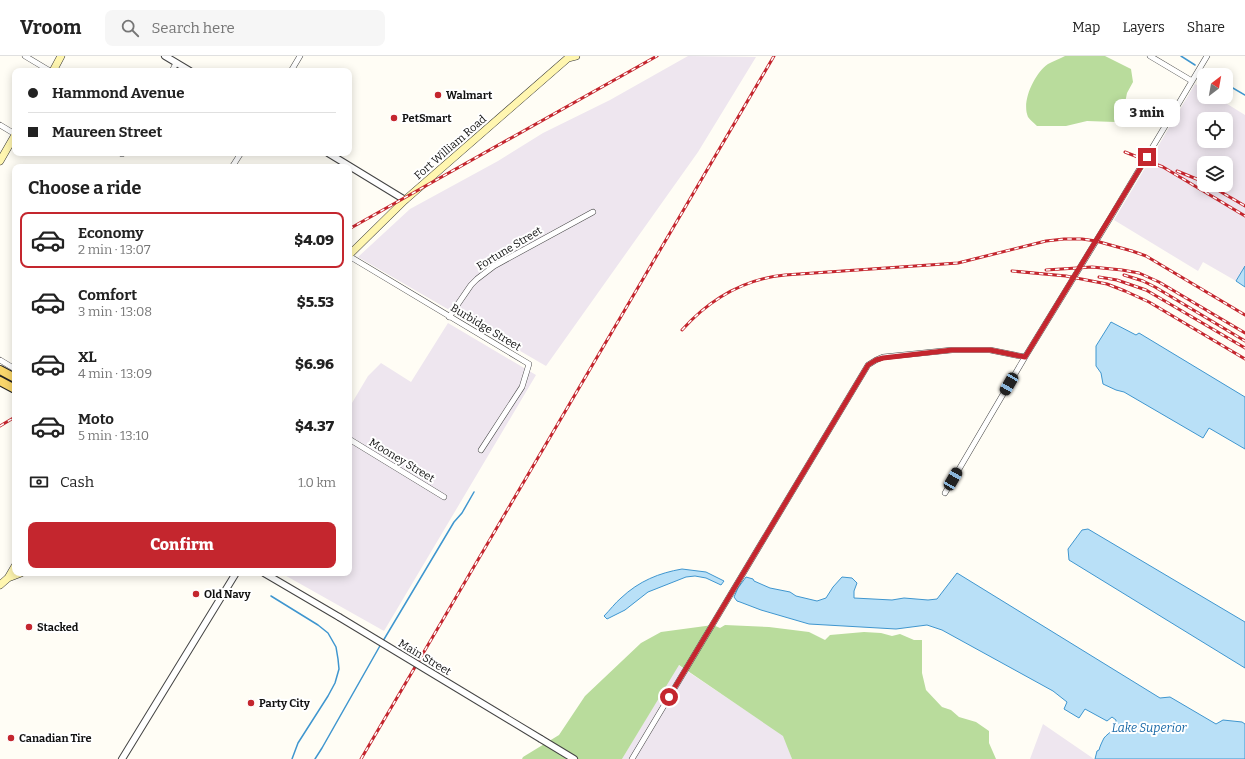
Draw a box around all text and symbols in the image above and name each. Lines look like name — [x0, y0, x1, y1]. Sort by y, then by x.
search box — [105, 10, 385, 46]
text: Vroom — [20, 16, 81, 39]
icon: search — [119, 17, 141, 39]
text: Search here — [151, 19, 235, 37]
text: Map — [1072, 19, 1100, 36]
text: Layers — [1122, 19, 1165, 36]
text: Share — [1187, 19, 1225, 36]
north arrow — [1197, 68, 1233, 104]
map controls — [1197, 68, 1233, 192]
text: Hammond Avenue — [52, 84, 184, 102]
place label: Walmart — [446, 89, 493, 102]
marker: Walmart — [433, 90, 443, 100]
callout: 3 min — [1114, 99, 1180, 127]
text: 3 min — [1130, 105, 1164, 120]
place label: PetSmart — [402, 112, 452, 125]
street label: Fort William Road — [412, 112, 489, 182]
button: locate — [1197, 112, 1233, 148]
marker: PetSmart — [389, 113, 399, 123]
text: Maureen Street — [52, 123, 162, 141]
route end — [1138, 148, 1156, 166]
button: layers — [1197, 156, 1233, 192]
text: Choose a ride — [28, 177, 141, 199]
icon: car — [30, 222, 66, 258]
text: Economy — [78, 224, 144, 242]
street label: Fortune Street — [474, 224, 544, 273]
text: $4.09 — [294, 231, 334, 249]
text: 2 min · 13:07 — [78, 242, 150, 257]
icon: car — [30, 284, 66, 320]
text: Comfort — [78, 286, 137, 304]
text: $5.53 — [297, 293, 334, 311]
street label: Burbidge Street — [448, 301, 523, 354]
text: 3 min · 13:08 — [78, 304, 152, 319]
icon: car — [30, 346, 66, 382]
text: XL — [78, 348, 97, 366]
text: $6.96 — [295, 355, 334, 373]
text: 4 min · 13:09 — [78, 366, 152, 381]
car — [998, 371, 1020, 397]
icon: car — [30, 408, 66, 444]
text: Moto — [78, 410, 114, 428]
text: $4.37 — [295, 417, 334, 435]
text: 5 min · 13:10 — [78, 428, 149, 443]
street label: Mooney Street — [367, 436, 437, 485]
car — [942, 466, 964, 492]
icon: cash — [28, 471, 50, 493]
text: Cash — [60, 473, 94, 491]
text: 1.0 km — [298, 475, 336, 490]
button: Confirm — [28, 522, 336, 568]
place label: Old Navy — [204, 588, 251, 601]
marker: Old Navy — [191, 589, 201, 599]
place label: Stacked — [37, 621, 79, 634]
marker: Stacked — [24, 622, 34, 632]
street label: Main Street — [396, 637, 453, 678]
route start — [660, 688, 678, 706]
place label: Party City — [259, 697, 311, 710]
marker: Party City — [246, 698, 256, 708]
water label: Lake Superior — [1112, 721, 1188, 735]
place label: Canadian Tire — [19, 732, 92, 745]
marker: Canadian Tire — [6, 733, 16, 743]

